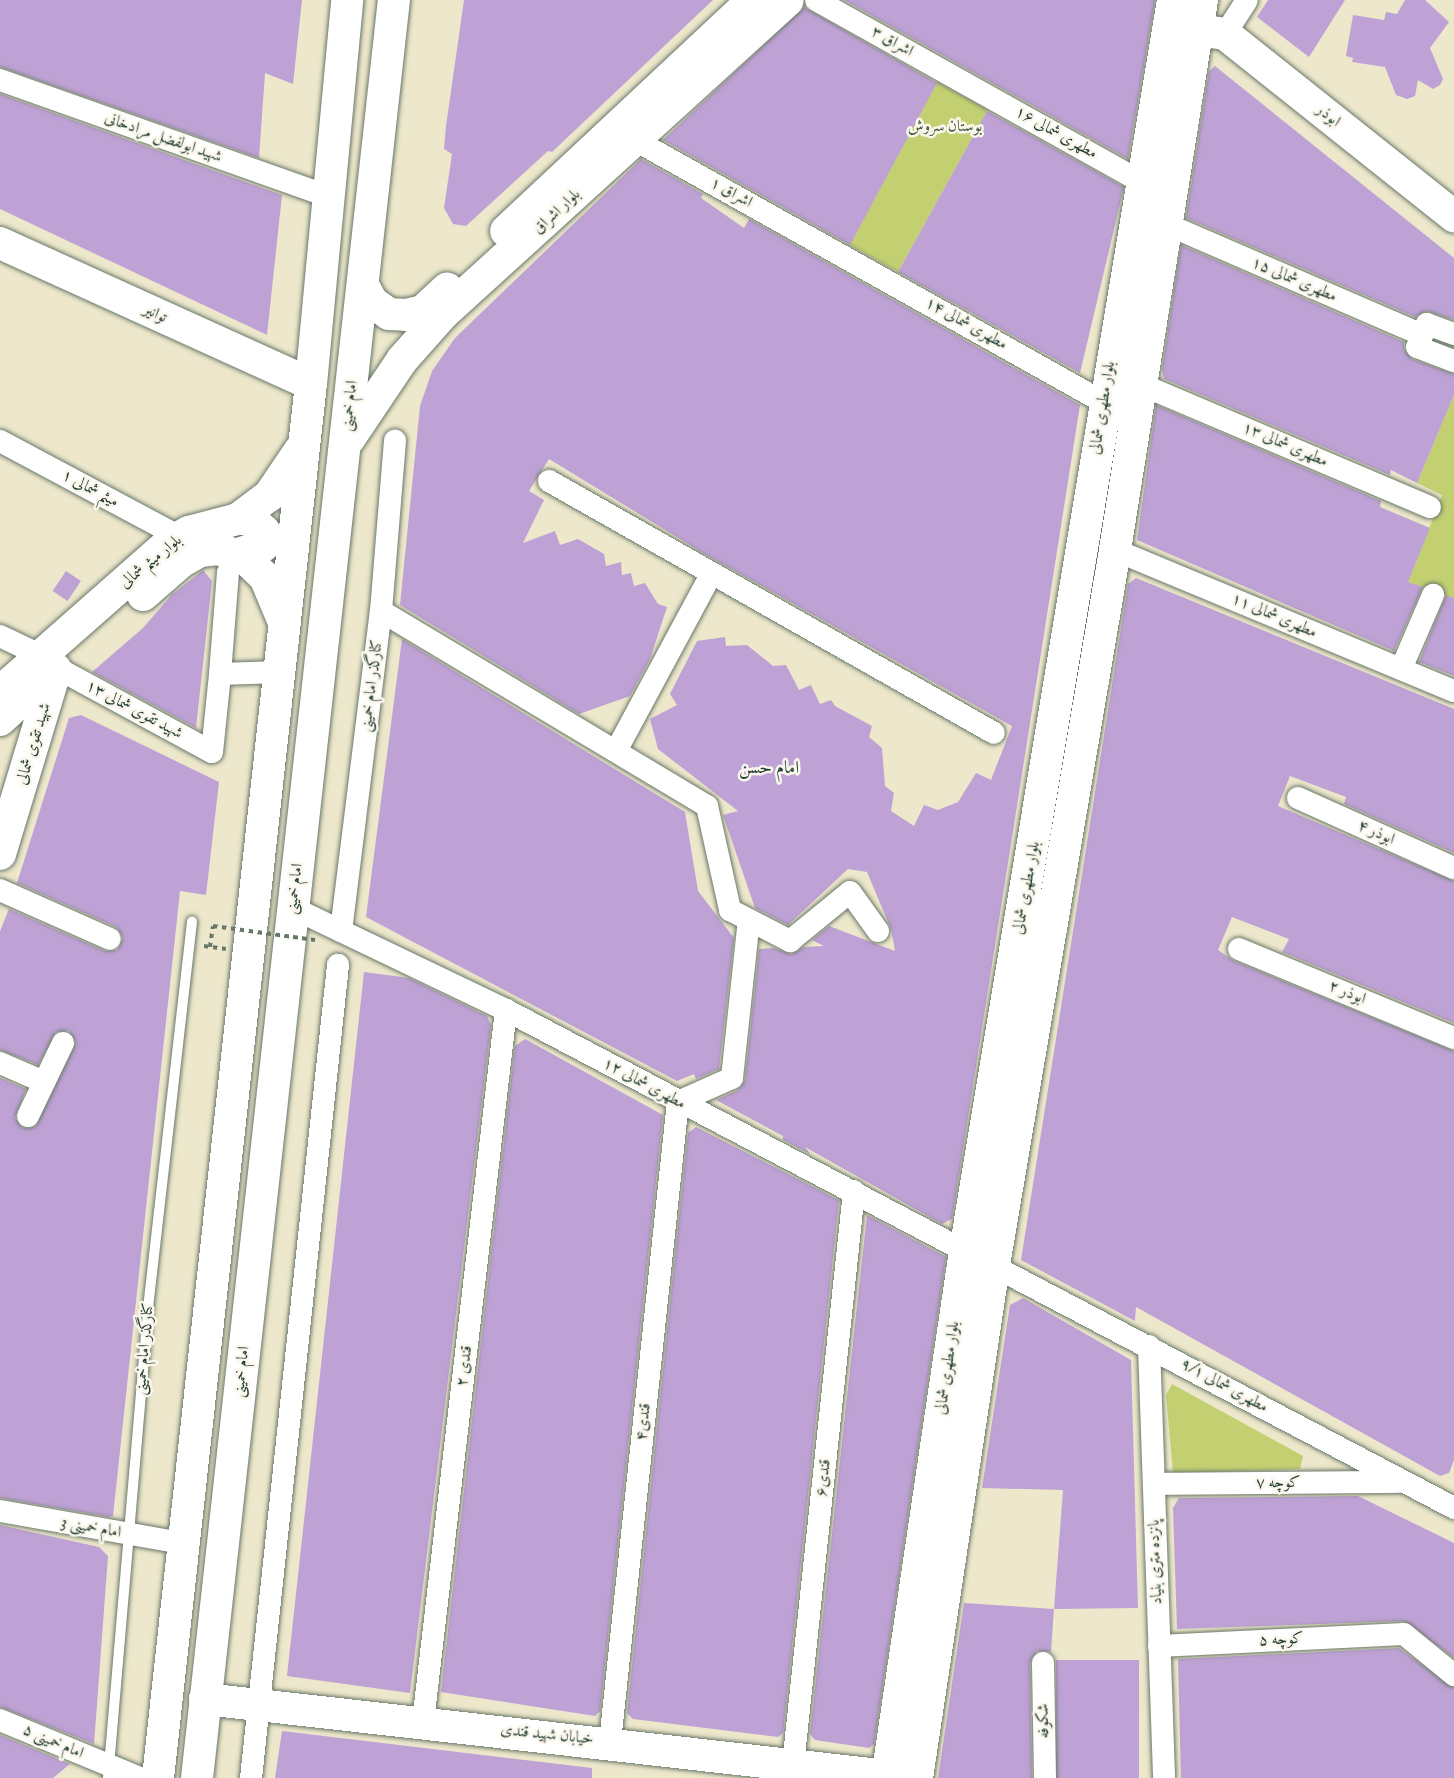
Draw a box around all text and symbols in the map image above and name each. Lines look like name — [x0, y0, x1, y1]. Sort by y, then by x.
street label: اشراق ۳ — [868, 23, 916, 61]
street label: ابوذر — [1312, 101, 1344, 131]
street label: مطهری شمالی ۱۶ — [1012, 103, 1100, 163]
street label: شهید ابولفضل مرادخانی — [102, 109, 224, 167]
park label: بوستان سروش — [908, 117, 982, 137]
street label: اشراق ۱ — [707, 174, 755, 212]
street label: بلوار اشراق — [529, 185, 585, 239]
street label: مطهری شمالی ۱۵ — [1248, 253, 1340, 307]
street label: مطهری شمالی ۱۴ — [922, 294, 1010, 354]
street label: توانیر — [140, 300, 170, 328]
street label: بلوار مطهری شمالی — [1086, 360, 1120, 456]
street label: امام خمینی — [338, 379, 362, 433]
street label: مطهری شمالی ۱۳ — [1239, 418, 1331, 472]
street label: میثم شمالی ۱ — [58, 466, 122, 512]
street label: بلوار میثم شمالی — [116, 531, 186, 593]
street label: مطهری شمالی ۱۱ — [1228, 589, 1320, 643]
street label: کنارگذر امام خمینی — [357, 639, 387, 733]
street label: شهید تقوی شمالی ۱۳ — [82, 676, 186, 744]
street label: شهید تقوی شمالی — [12, 701, 56, 787]
district label: امام حسن — [739, 758, 799, 780]
street label: ابوذر ۴ — [1355, 816, 1397, 850]
street label: بلوار مطهری شمالی — [1009, 840, 1045, 936]
street label: امام خمینی — [282, 862, 308, 916]
street label: ابوذر ۲ — [1326, 977, 1368, 1009]
street label: مطهری شمالی ۱۲ — [599, 1054, 689, 1114]
street label: کنارگذر امام خمینی — [131, 1302, 159, 1396]
street label: بلوار مطهری شمالی — [932, 1320, 964, 1416]
street label: قندی ۲ — [453, 1344, 477, 1388]
street label: امام خمینی — [230, 1345, 254, 1399]
street label: مطهری شمالی ۹/۱ — [1177, 1355, 1271, 1417]
street label: قندی۴ — [632, 1402, 656, 1442]
street label: قندی۶ — [812, 1458, 836, 1498]
street label: کوچه ۷ — [1256, 1473, 1300, 1493]
street label: امام خمینی 3 — [59, 1513, 123, 1543]
street label: پانزده متری بنیاد — [1145, 1519, 1167, 1605]
street label: کوچه ۵ — [1258, 1629, 1304, 1651]
street label: شکوفه — [1034, 1703, 1054, 1739]
street label: امام خمینی ۵ — [20, 1721, 86, 1763]
street label: خیابان شهید قندی — [499, 1721, 595, 1749]

